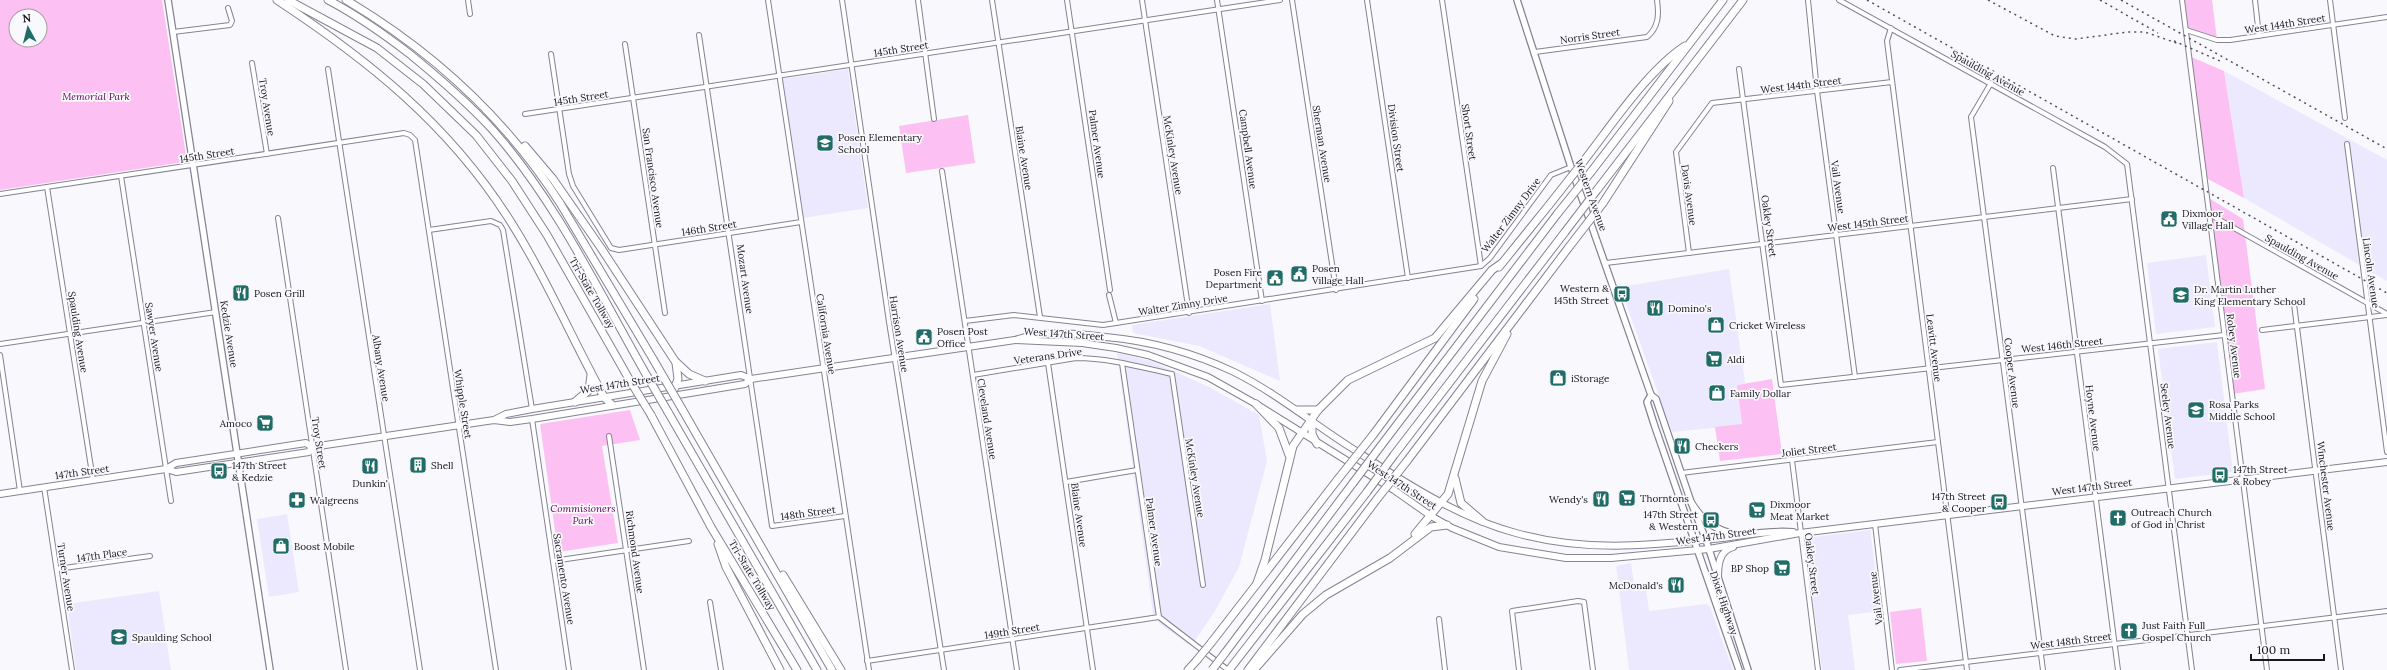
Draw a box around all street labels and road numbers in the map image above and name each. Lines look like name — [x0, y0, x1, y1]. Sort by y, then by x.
street label: West 144th Street — [2244, 11, 2326, 37]
street label: Norris Street — [1559, 25, 1621, 47]
street label: 145th Street — [873, 38, 929, 60]
street label: Spaulding Avenue — [1949, 47, 2028, 99]
street label: West 144th Street — [1760, 74, 1842, 96]
street label: Troy Avenue — [256, 77, 278, 137]
street label: 145th Street — [553, 87, 609, 109]
street label: Division Street — [1385, 103, 1407, 173]
street label: Short Street — [1459, 103, 1479, 161]
street label: Sherman Avenue — [1309, 104, 1335, 184]
street label: Campbell Avenue — [1236, 108, 1260, 190]
street label: Palmer Avenue — [1086, 109, 1108, 180]
street label: McKinley Avenue — [1160, 115, 1186, 196]
street label: Blaine Avenue — [1013, 125, 1036, 192]
street label: San Francisco Avenue — [640, 127, 667, 229]
street label: 145th Street — [179, 144, 235, 166]
street label: Western Avenue — [1572, 157, 1610, 233]
street label: Vail Avenue — [1828, 159, 1848, 215]
street label: Davis Avenue — [1678, 164, 1700, 227]
street label: Walter Zimny Drive — [1479, 175, 1544, 255]
street label: Oakley Street — [1758, 194, 1780, 258]
street label: West 145th Street — [1827, 212, 1909, 234]
street label: 146th Street — [680, 217, 738, 239]
street label: Spaulding Avenue — [2263, 231, 2342, 283]
street label: Lincoln Avenue — [2360, 237, 2382, 310]
street label: Mozart Avenue — [734, 243, 756, 315]
street label: Tri-State Tollway — [566, 255, 618, 332]
street label: Spaulding Avenue — [65, 290, 91, 374]
street label: Walter Zimny Drive — [1137, 291, 1229, 318]
street label: California Avenue — [813, 293, 839, 376]
street label: Harrison Avenue — [887, 295, 912, 374]
street label: Kedzie Avenue — [217, 299, 241, 369]
street label: Sawyer Avenue — [142, 301, 166, 373]
street label: Leavitt Avenue — [1923, 313, 1945, 383]
street label: Robey Avenue — [2224, 313, 2244, 380]
street label: West 147th Street — [1023, 325, 1105, 343]
street label: Albany Avenue — [369, 333, 393, 403]
street label: West 146th Street — [2021, 334, 2103, 356]
street label: Cooper Avenue — [2001, 337, 2023, 410]
street label: Veterans Drive — [1012, 345, 1083, 367]
street label: Whipple Street — [451, 368, 475, 440]
street label: West 147th Street — [579, 371, 661, 397]
street label: Cleveland Avenue — [974, 377, 1000, 461]
street label: Seeley Avenue — [2158, 382, 2179, 450]
street label: Hoyne Avenue — [2082, 384, 2104, 452]
street label: Troy Street — [308, 416, 330, 470]
street label: McKinley Avenue — [1182, 438, 1208, 519]
street label: Joliet Street — [1780, 440, 1837, 460]
street label: Winchester Avenue — [2314, 440, 2338, 532]
street label: West 147th Street — [1365, 458, 1439, 512]
street label: 147th Street — [54, 462, 110, 482]
street label: West 147th Street — [2051, 476, 2133, 498]
street label: Blaine Avenue — [1068, 482, 1090, 549]
street label: Palmer Avenue — [1143, 497, 1165, 568]
street label: 148th Street — [780, 503, 837, 523]
street label: Richmond Avenue — [623, 510, 647, 595]
street label: West 147th Street — [1675, 524, 1757, 548]
street label: Sacramento Avenue — [550, 532, 578, 626]
street label: Oakley Street — [1802, 532, 1822, 596]
street label: Tri-State Tollway — [726, 537, 779, 613]
street label: Turner Avenue — [54, 542, 78, 613]
street label: 147th Place — [76, 545, 129, 565]
street label: Dixie Highway — [1707, 569, 1741, 637]
street label: Vail Avenue — [1866, 570, 1886, 626]
street label: 149th Street — [983, 620, 1041, 642]
street label: West 148th Street — [2030, 630, 2112, 652]

